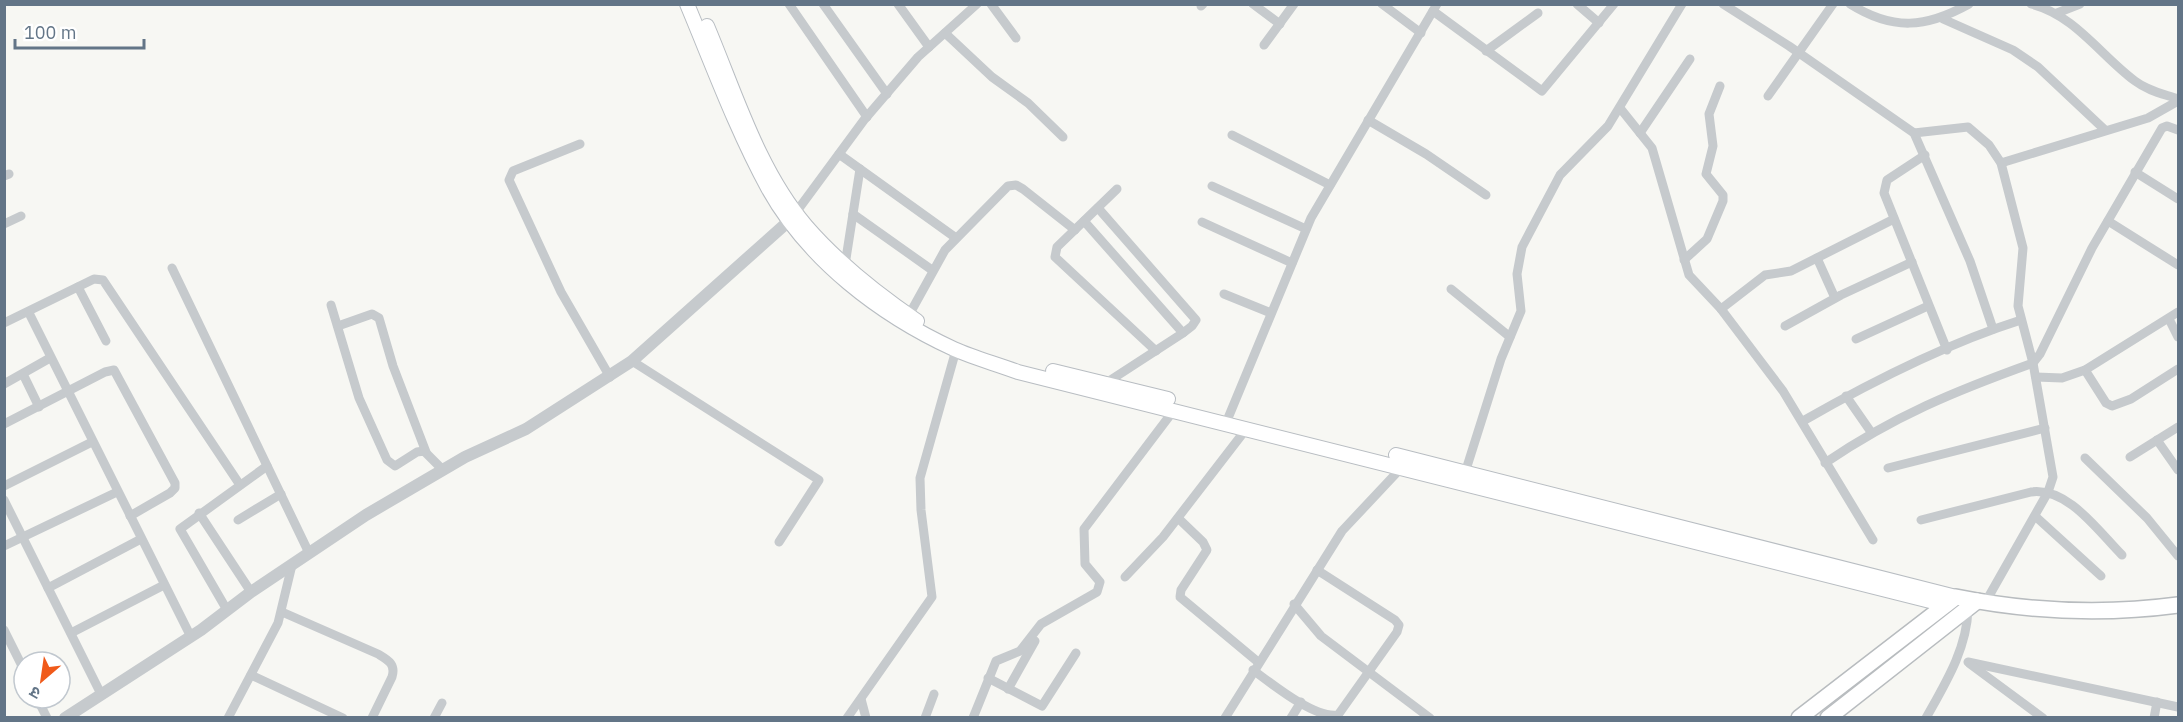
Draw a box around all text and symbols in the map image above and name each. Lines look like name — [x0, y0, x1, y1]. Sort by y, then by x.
scale bar — [15, 12, 144, 50]
text: 100 m — [24, 21, 76, 44]
north arrow — [12, 650, 72, 710]
text: उ — [25, 682, 44, 704]

